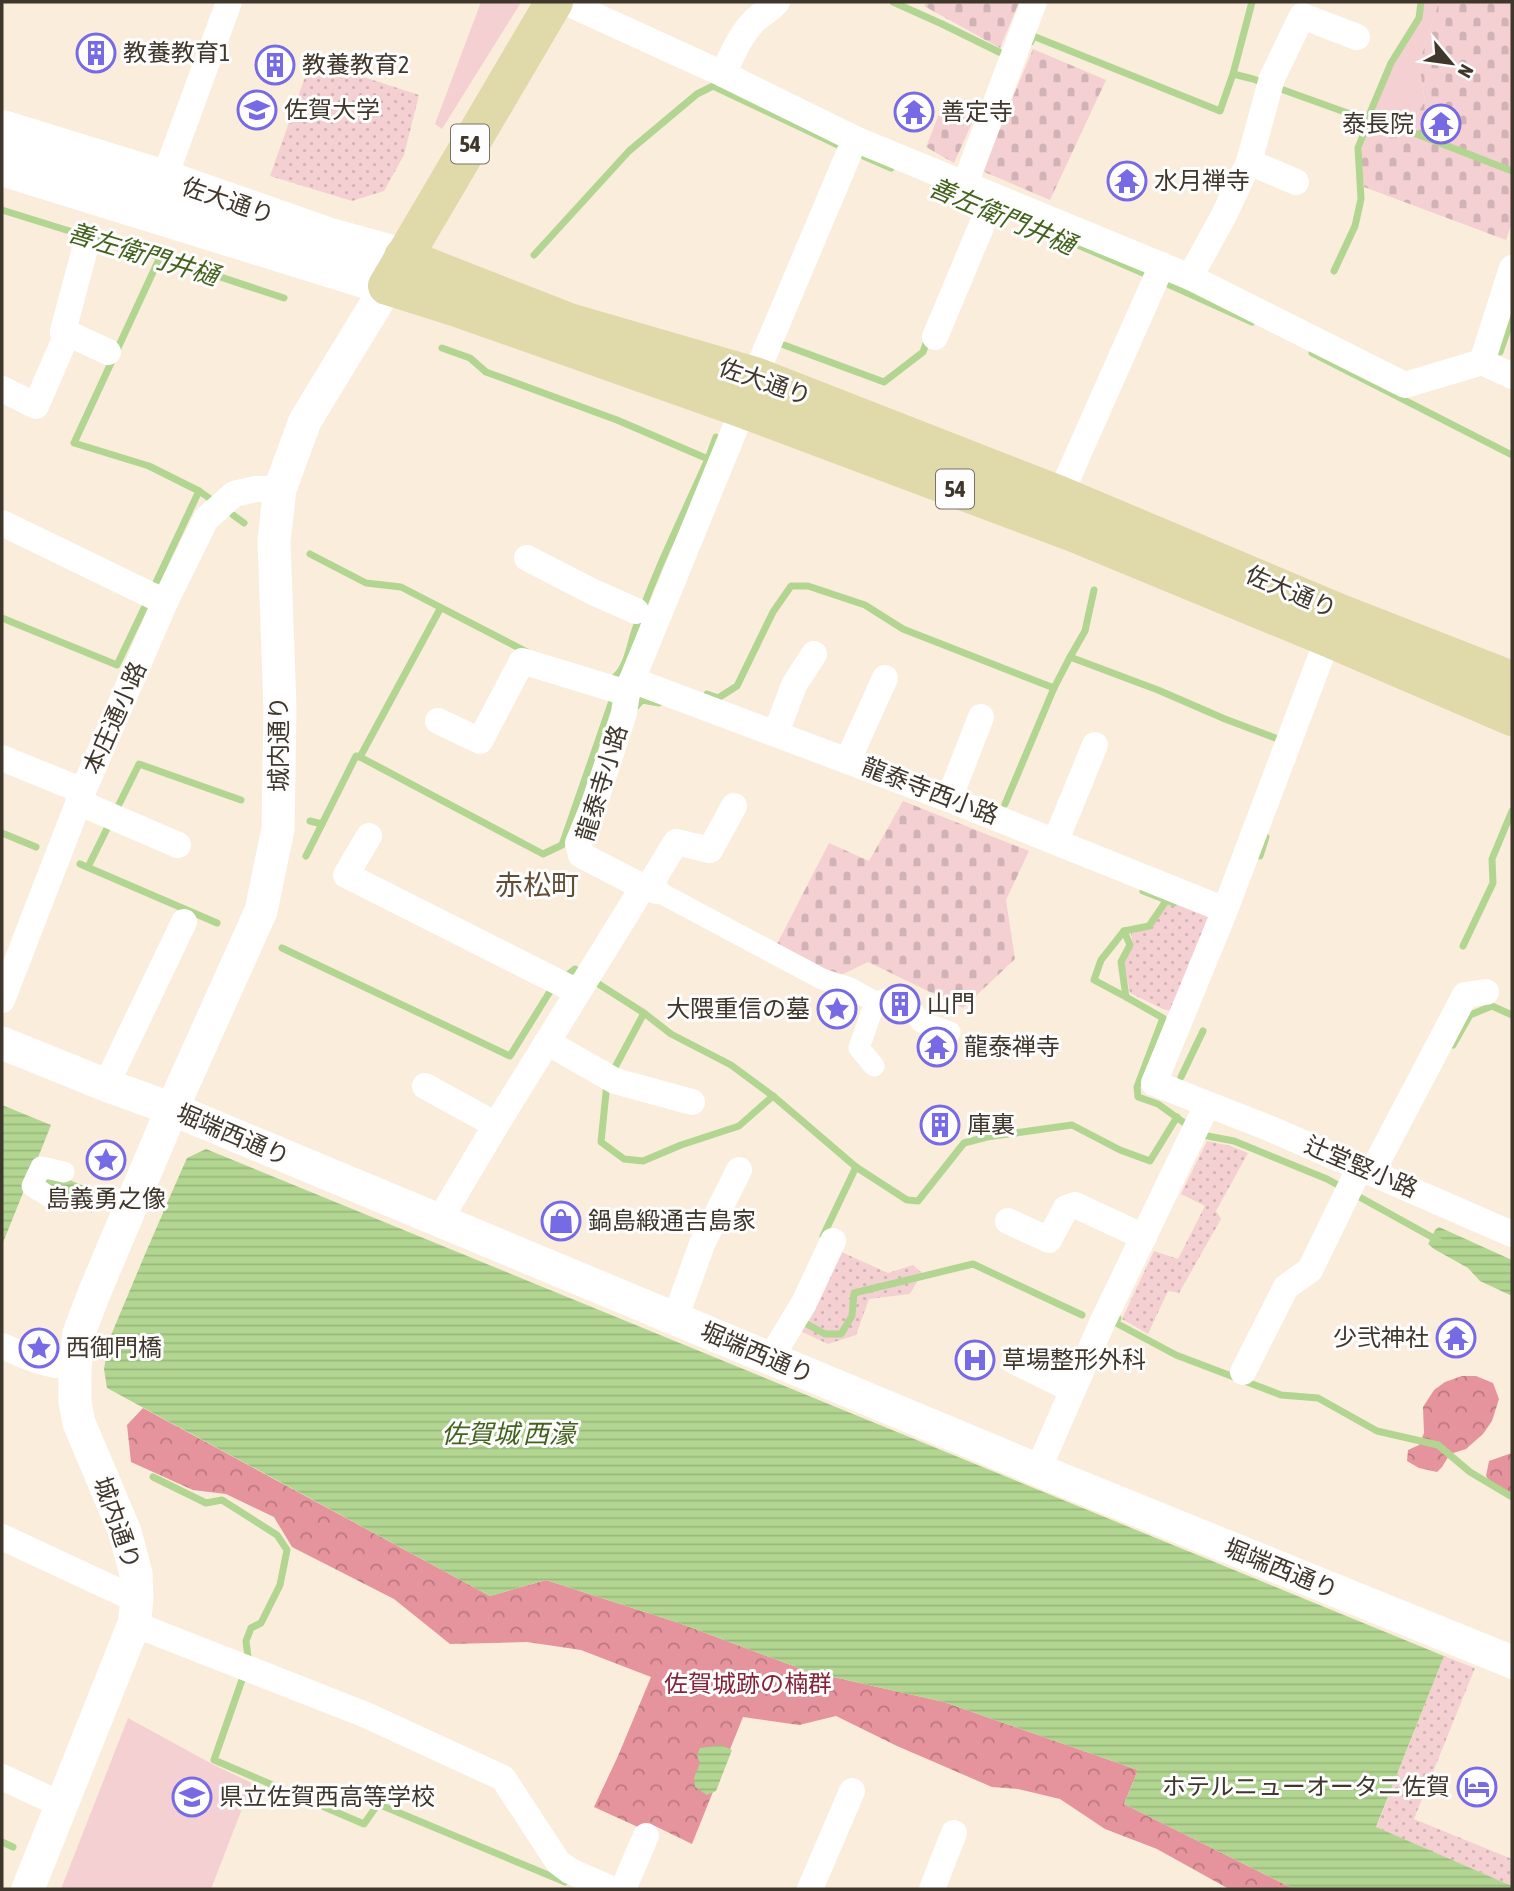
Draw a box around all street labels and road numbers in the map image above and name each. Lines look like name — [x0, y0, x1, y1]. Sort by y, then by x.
road number: 54 — [451, 125, 489, 164]
street label: 佐大通り — [178, 172, 278, 229]
street label: 佐大通り — [715, 353, 815, 410]
road number: 54 — [936, 470, 974, 509]
street label: 佐大通り — [1242, 560, 1341, 623]
street label: 本庄通小路 — [78, 657, 151, 778]
street label: 城内通り — [265, 696, 292, 792]
street label: 龍泰寺小路 — [571, 722, 632, 844]
street label: 龍泰寺西小路 — [858, 752, 1002, 829]
street label: 堀端西通り — [173, 1099, 294, 1170]
street label: 辻堂竪小路 — [1301, 1131, 1422, 1202]
street label: 堀端西通り — [697, 1317, 818, 1388]
street label: 城内通り — [89, 1473, 146, 1573]
street label: 堀端西通り — [1220, 1534, 1342, 1604]

